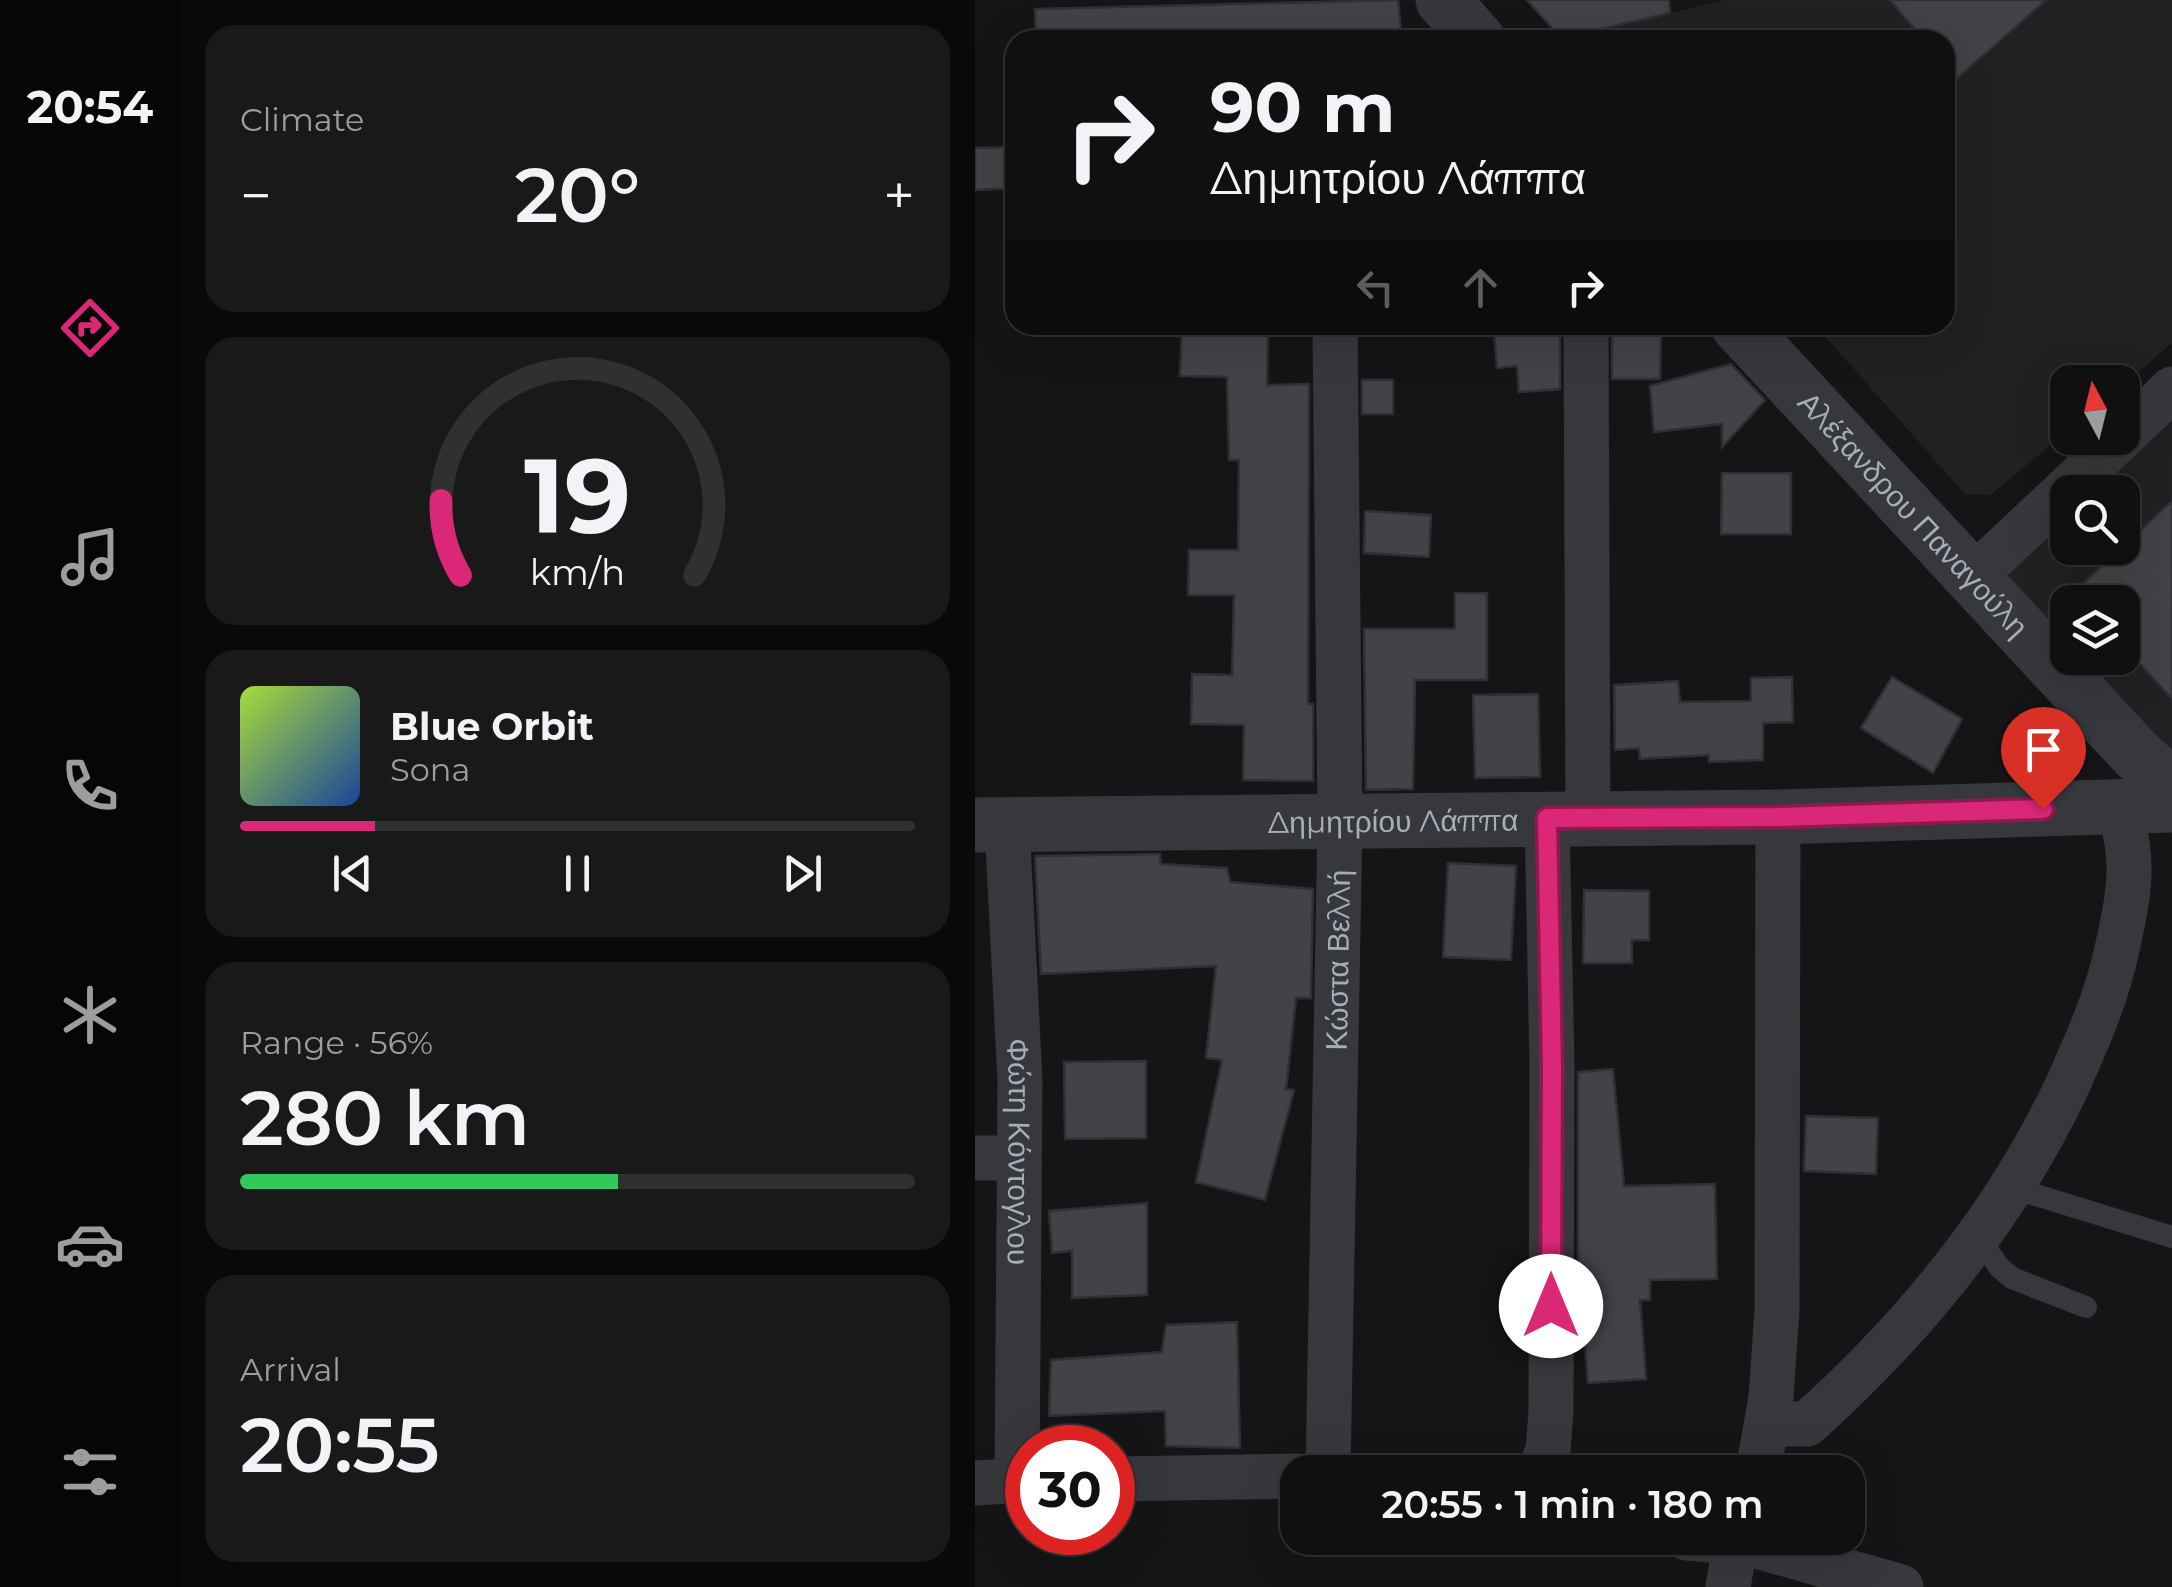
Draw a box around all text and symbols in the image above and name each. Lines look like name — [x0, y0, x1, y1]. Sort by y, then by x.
text: 90 m — [1210, 64, 1395, 150]
icon: right — [1045, 70, 1175, 200]
text: 20:54 — [27, 79, 153, 134]
text: Climate — [240, 100, 364, 139]
text: 20° — [515, 149, 640, 241]
text: Δημητρίου Λάππα — [1210, 150, 1586, 205]
text: − — [240, 162, 272, 229]
text: + — [883, 162, 915, 229]
icon: left — [1348, 260, 1403, 315]
icon: ahead — [1453, 260, 1508, 315]
icon: right — [1558, 260, 1613, 315]
icon: directions — [55, 293, 125, 363]
north arrow — [2050, 365, 2140, 455]
map controls — [2050, 365, 2140, 675]
street label: Αλέξανδρου Παναγούλη — [1790, 384, 2036, 645]
text: 19 — [524, 432, 631, 559]
button: search — [2050, 475, 2140, 565]
icon: music — [55, 522, 125, 592]
text: km/h — [530, 550, 625, 594]
button: layers — [2050, 585, 2140, 675]
text: Blue Orbit — [390, 703, 594, 750]
pin — [2001, 707, 2086, 810]
icon: arrive — [2016, 722, 2071, 777]
text: Sona — [390, 750, 470, 789]
icon: phone — [55, 751, 125, 821]
street label: Δημητρίου Λάππα — [1267, 801, 1519, 841]
icon: previous — [325, 846, 380, 901]
icon: pause — [550, 846, 605, 901]
icon: next — [775, 846, 830, 901]
street label: Κώστα Βελλή — [1317, 869, 1358, 1051]
icon: climate — [55, 980, 125, 1050]
text: Range · 56% — [240, 1023, 433, 1062]
street label: Φώτη Κόντογλου — [999, 1037, 1039, 1265]
text: 280 km — [240, 1072, 530, 1164]
icon: car — [55, 1209, 125, 1279]
position arrow — [1499, 1254, 1603, 1358]
text: Arrival — [240, 1350, 341, 1389]
text: 20:55 — [240, 1399, 440, 1491]
speed limit sign: 30 — [1005, 1425, 1135, 1555]
icon: filters — [55, 1437, 125, 1507]
text: 20:55 · 1 min · 180 m — [1381, 1481, 1764, 1528]

